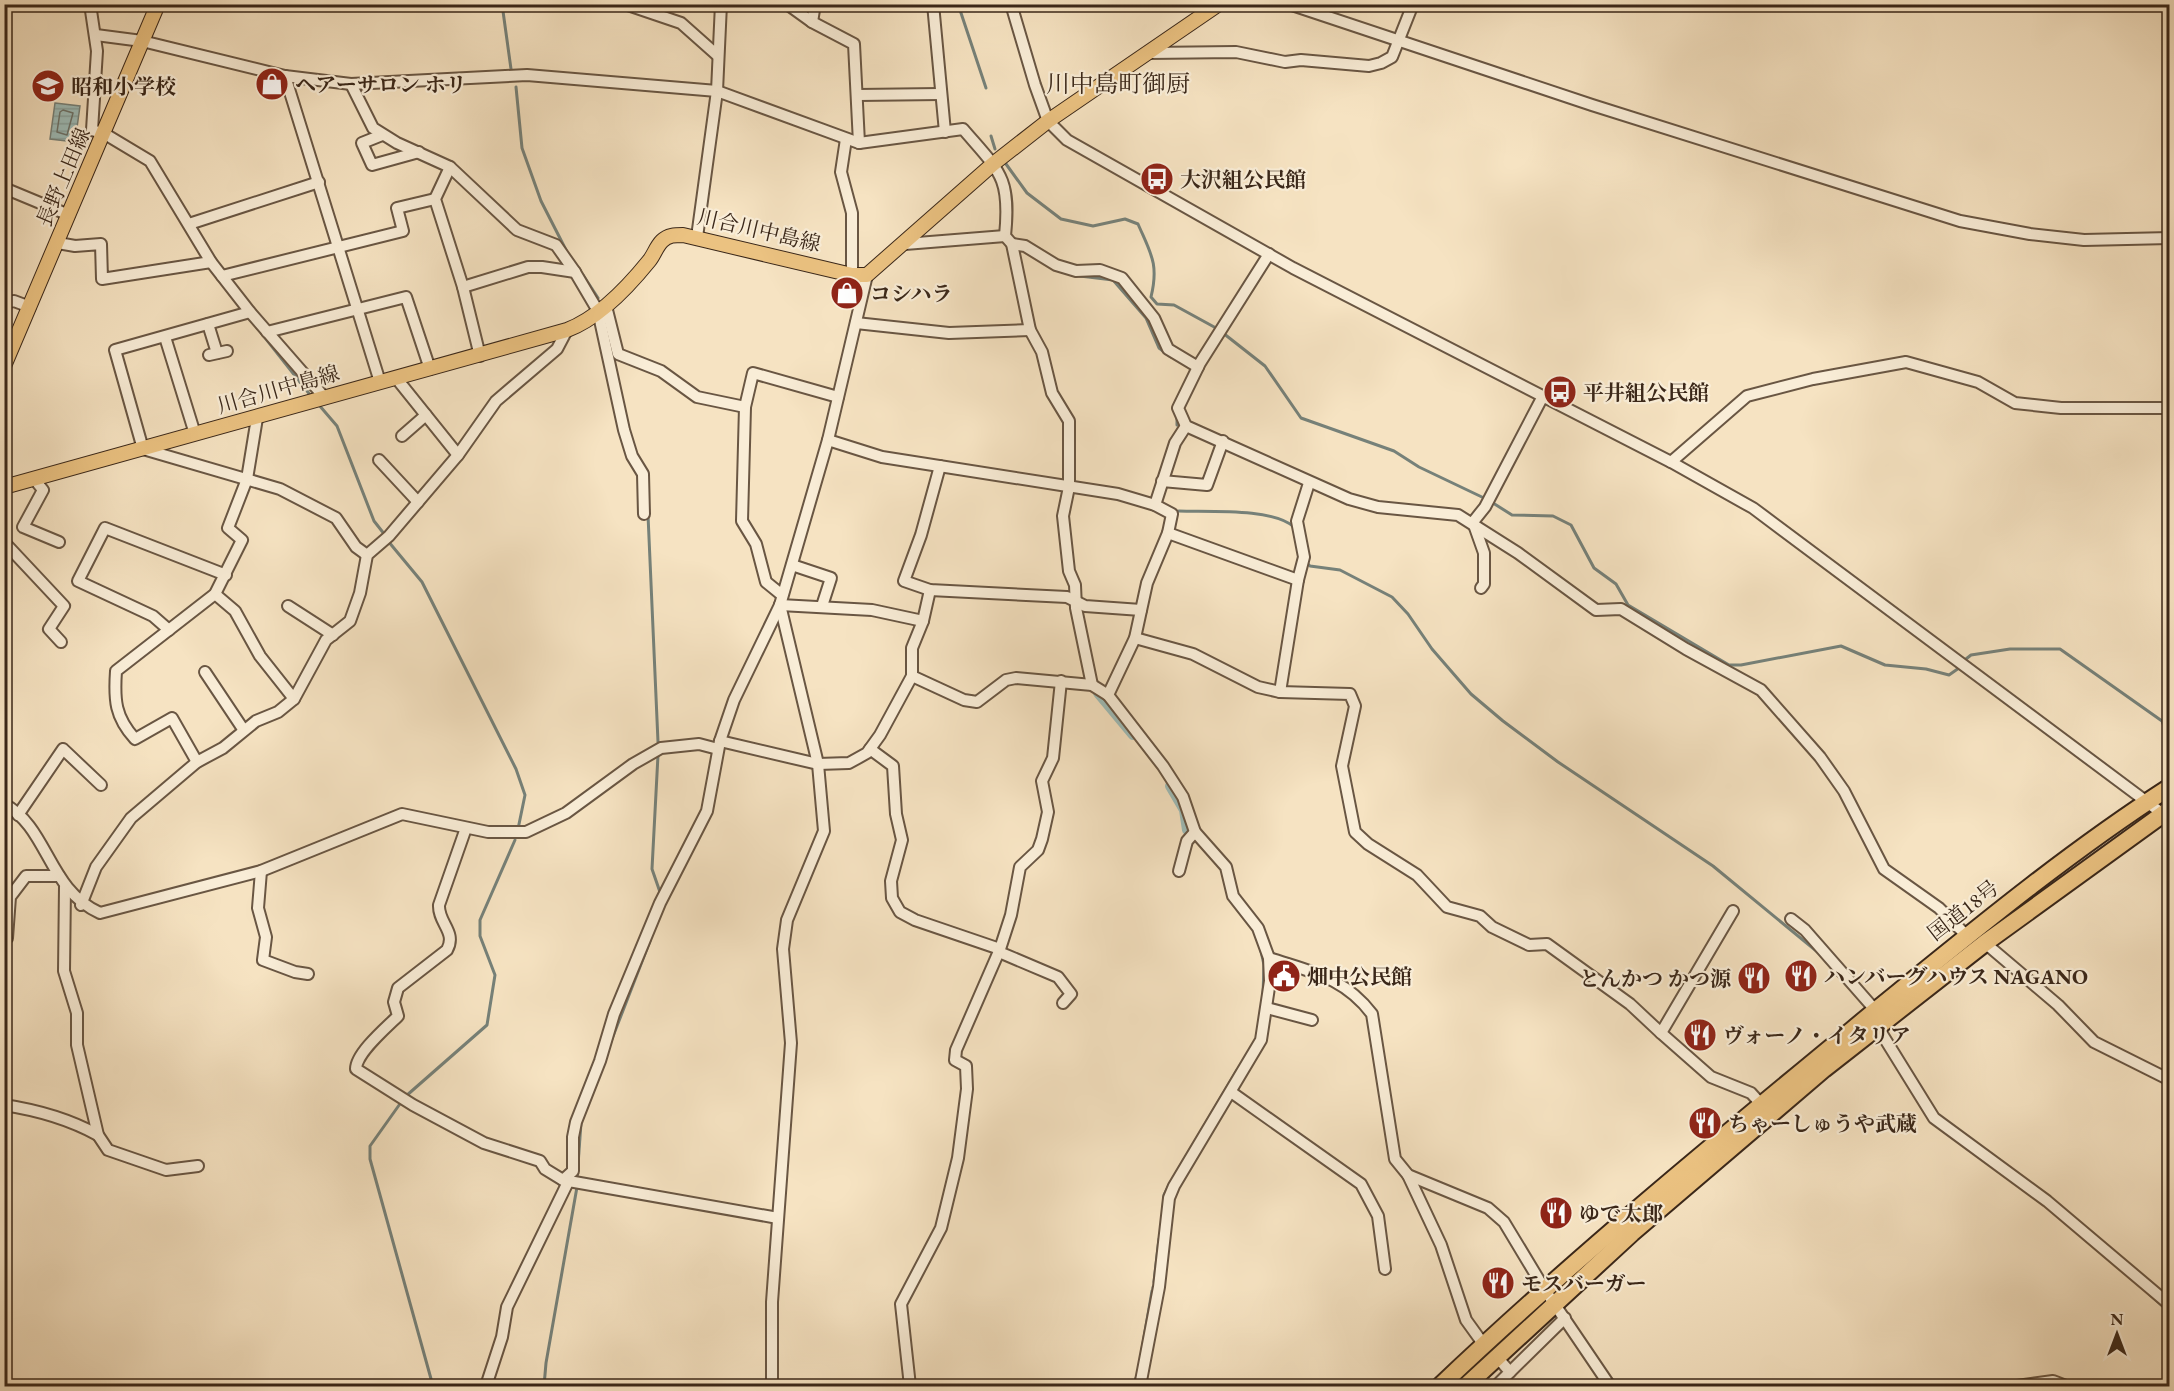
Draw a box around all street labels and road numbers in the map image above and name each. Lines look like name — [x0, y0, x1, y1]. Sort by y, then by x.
street label: 長野上田線 — [30, 123, 96, 231]
street label: 川合川中島線 — [695, 203, 823, 257]
street label: 川合川中島線 — [214, 359, 342, 419]
street label: 国道18号 — [1922, 874, 2004, 946]

